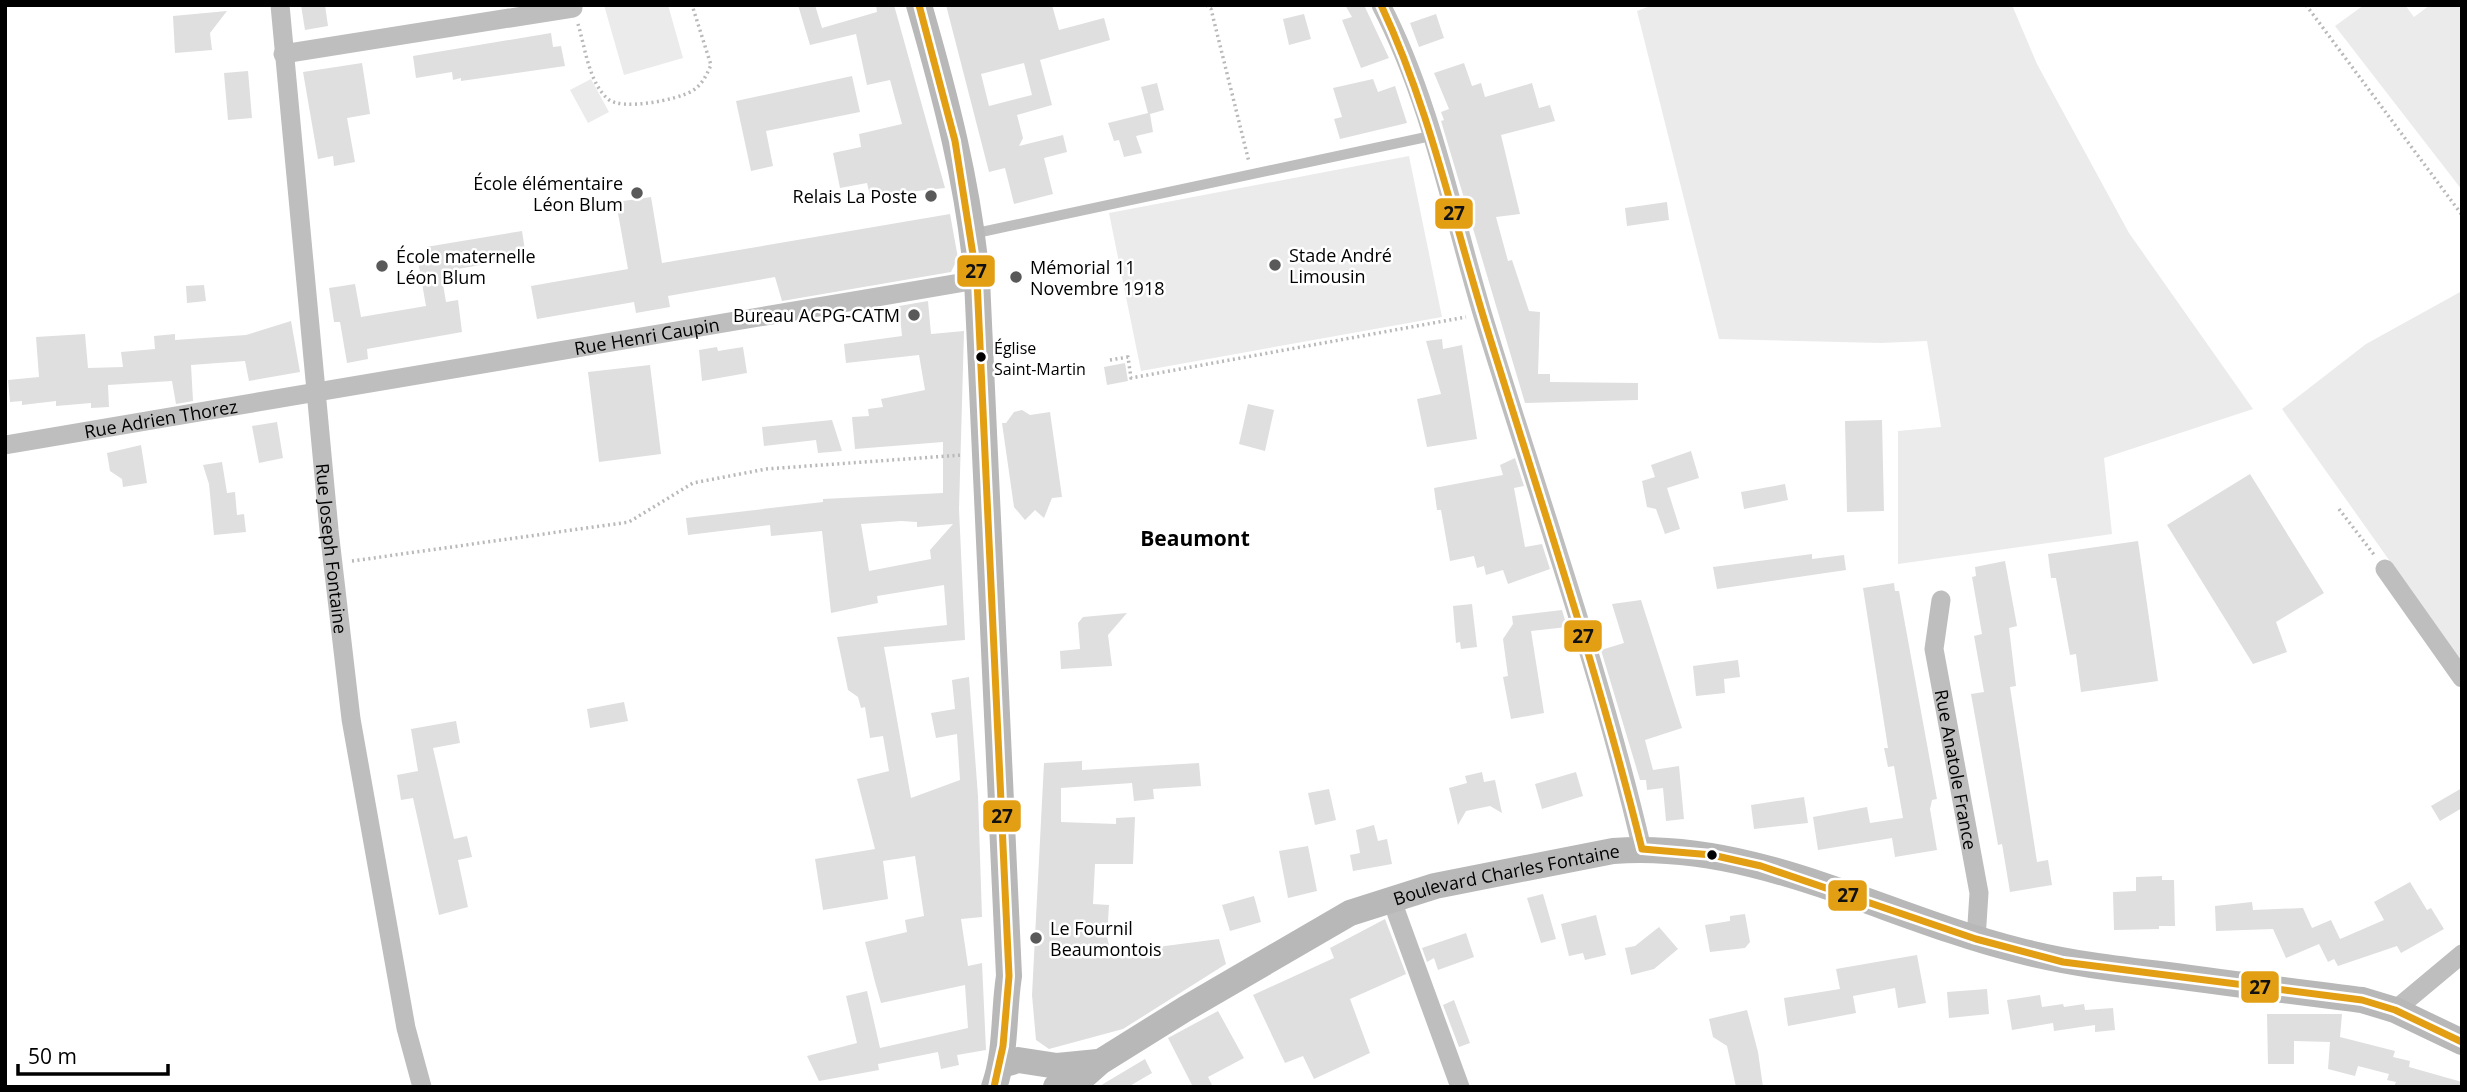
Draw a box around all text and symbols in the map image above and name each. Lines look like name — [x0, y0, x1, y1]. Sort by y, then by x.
place label: École élémentaire Léon Blum — [473, 171, 623, 216]
place label: Relais La Poste — [793, 184, 917, 208]
marker: École élémentaire Léon Blum — [629, 185, 645, 201]
marker: Relais La Poste — [923, 188, 939, 204]
line badge: 27 — [1434, 197, 1474, 230]
text: 27 — [1443, 200, 1465, 226]
place label: Stade André Limousin — [1289, 243, 1392, 288]
place label: École maternelle Léon Blum — [396, 244, 536, 289]
line badge: 27 — [956, 254, 996, 288]
place label: Mémorial 11 Novembre 1918 — [1030, 255, 1164, 300]
marker: Stade André Limousin — [1267, 257, 1283, 273]
marker: École maternelle Léon Blum — [374, 258, 390, 274]
text: 27 — [965, 258, 987, 284]
marker: Mémorial 11 Novembre 1918 — [1008, 269, 1024, 285]
place label: Bureau ACPG-CATM — [733, 303, 900, 327]
marker: Bureau ACPG-CATM — [906, 307, 922, 323]
street label: Rue Henri Caupin — [572, 312, 721, 360]
place label: Église Saint-Martin — [994, 337, 1086, 380]
marker: Église Saint-Martin — [974, 350, 988, 364]
street label: Rue Adrien Thorez — [82, 394, 239, 443]
street label: Rue Joseph Fontaine — [311, 462, 353, 635]
district label: Beaumont — [1140, 524, 1250, 552]
line badge: 27 — [1563, 619, 1603, 653]
text: 27 — [1572, 623, 1594, 649]
street label: Rue Anatole France — [1930, 687, 1983, 852]
line badge: 27 — [982, 799, 1022, 833]
text: 27 — [991, 803, 1013, 829]
street label: Boulevard Charles Fontaine — [1390, 839, 1620, 911]
unlabelled marker — [1705, 848, 1719, 862]
line badge: 27 — [1827, 879, 1868, 912]
text: 27 — [1837, 882, 1859, 908]
place label: Le Fournil Beaumontois — [1050, 916, 1162, 961]
marker: Le Fournil Beaumontois — [1028, 930, 1044, 946]
line badge: 27 — [2240, 970, 2280, 1004]
text: 27 — [2249, 974, 2271, 1000]
scale bar — [18, 1032, 168, 1076]
text: 50 m — [28, 1042, 77, 1070]

